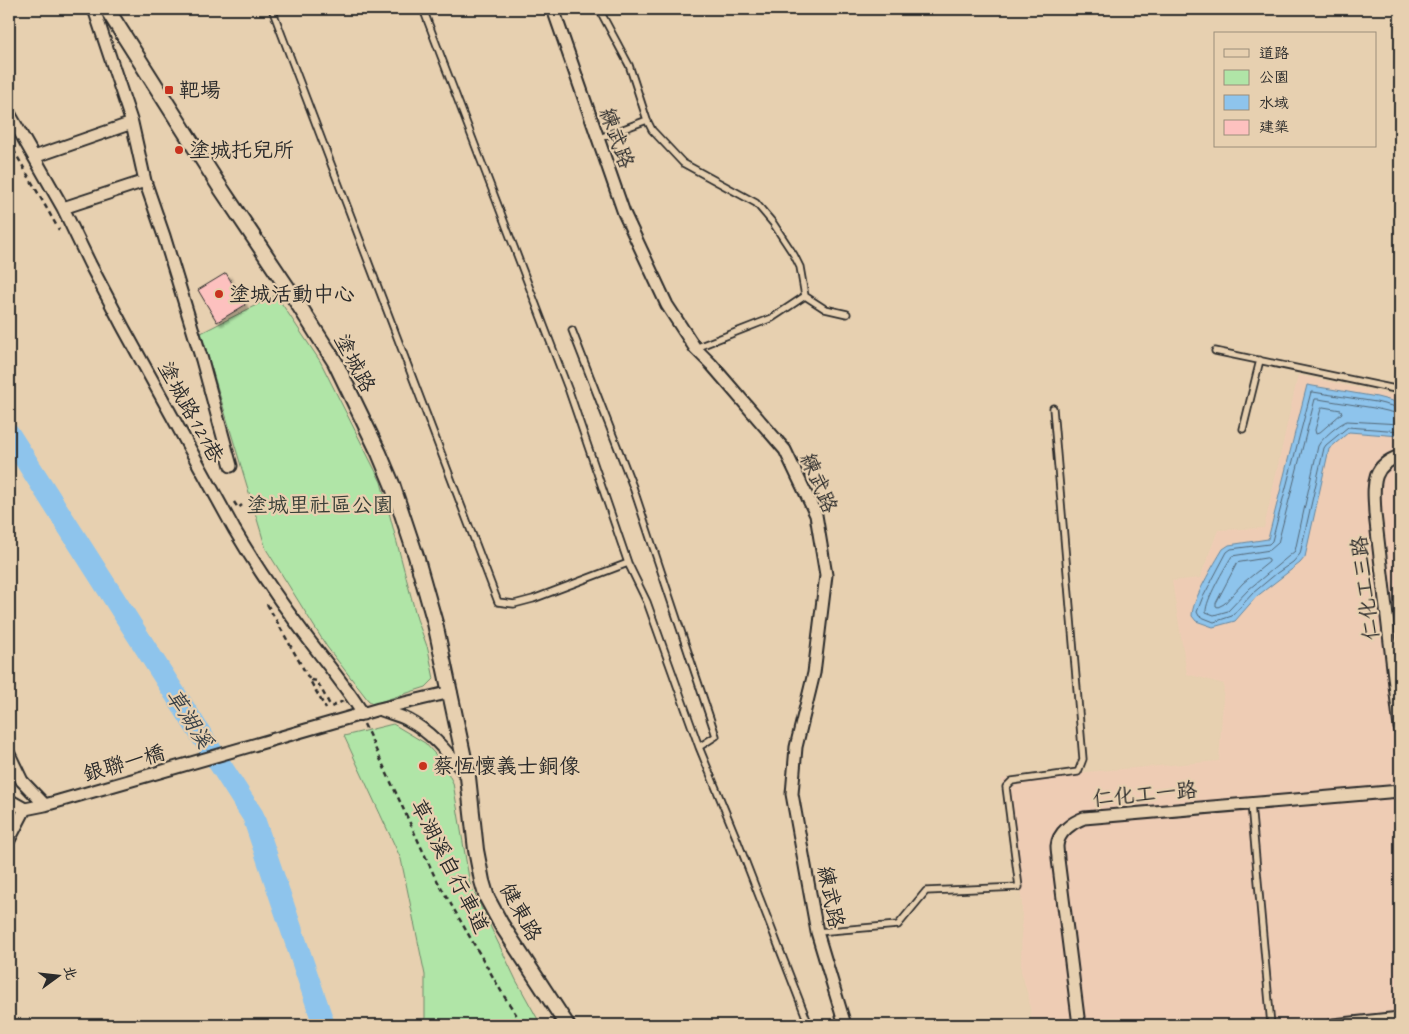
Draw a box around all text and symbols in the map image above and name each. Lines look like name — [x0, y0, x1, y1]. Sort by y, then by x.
legend — [1214, 32, 1376, 148]
text: 道路 — [1259, 44, 1289, 63]
text: 公園 — [1259, 68, 1289, 87]
place label: 靶場 — [179, 77, 221, 103]
marker: 靶場 — [163, 84, 175, 96]
text: 水域 — [1259, 94, 1289, 113]
street label: 練武路 — [594, 104, 640, 172]
text: 建築 — [1259, 118, 1289, 137]
place label: 塗城托兒所 — [189, 137, 294, 163]
marker: 塗城托兒所 — [173, 144, 185, 156]
place label: 塗城活動中心 — [229, 281, 355, 307]
marker: 塗城活動中心 — [213, 288, 225, 300]
street label: 塗城路 — [329, 329, 381, 397]
street label: 塗城路121巷 — [152, 357, 230, 467]
street label: 練武路 — [795, 449, 843, 517]
park label: 塗城里社區公園 — [247, 492, 394, 518]
street label: 仁化工三路 — [1346, 534, 1384, 642]
water label: 草湖溪 — [159, 683, 219, 755]
street label: 銀聯一橋 — [80, 739, 168, 787]
place label: 蔡恆懷義士銅像 — [433, 753, 580, 779]
marker: 蔡恆懷義士銅像 — [417, 760, 429, 772]
street label: 仁化工一路 — [1092, 776, 1198, 812]
street label: 草湖溪自行車道 — [405, 795, 495, 937]
street label: 練武路 — [812, 864, 850, 930]
street label: 健東路 — [494, 878, 548, 946]
north arrow — [32, 952, 82, 1002]
text: 北 — [60, 964, 80, 982]

